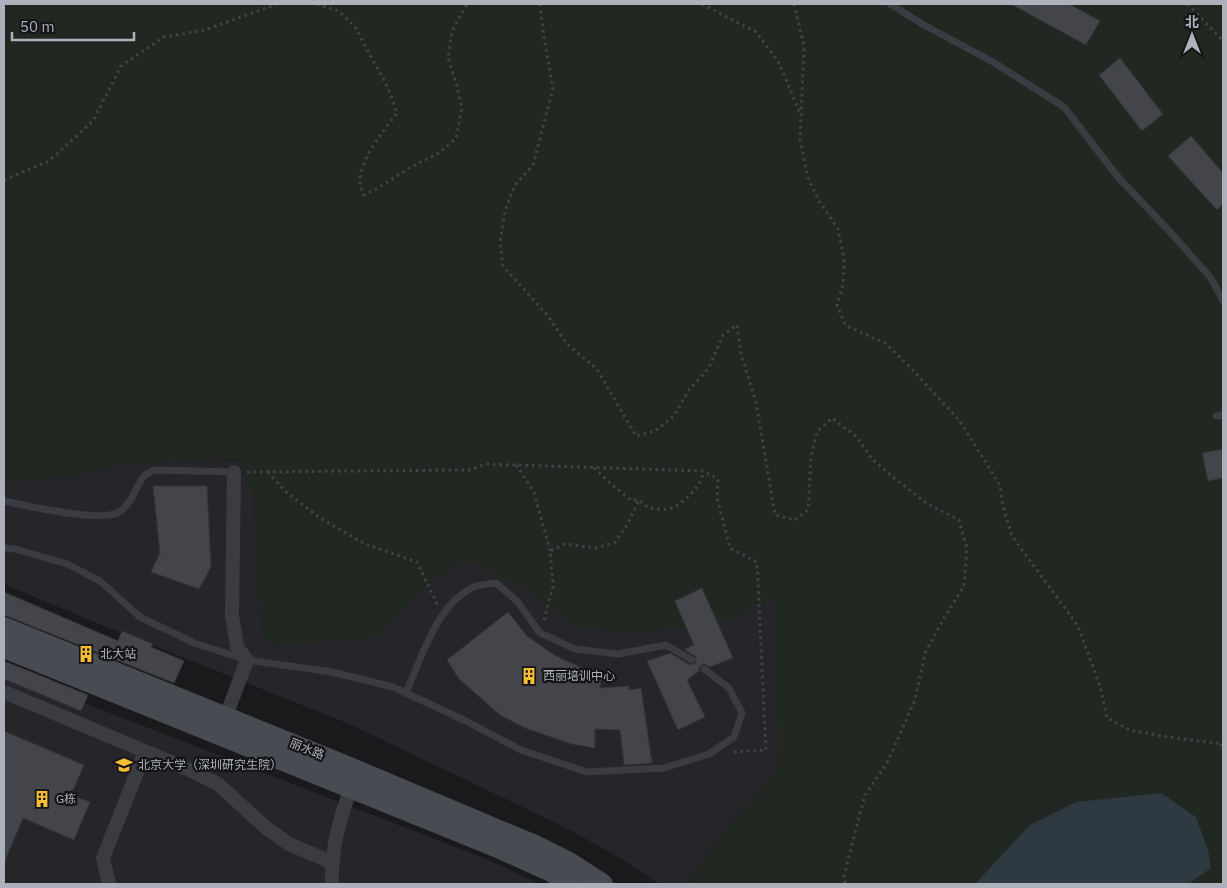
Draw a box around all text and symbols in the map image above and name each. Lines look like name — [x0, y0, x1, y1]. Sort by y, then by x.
scale bar — [12, 10, 135, 42]
north arrow — [1167, 10, 1217, 60]
text: 北 — [1185, 13, 1199, 31]
text: 50 m — [20, 17, 55, 36]
building icon: 北大站 — [76, 644, 96, 664]
place label: 北大站 — [100, 646, 136, 661]
building icon: 西丽培训中心 — [519, 666, 539, 686]
place label: 西丽培训中心 — [543, 668, 615, 683]
street label: 丽水路 — [288, 735, 327, 762]
school or university icon: 北京大学（深圳研究生院） — [114, 755, 134, 775]
place label: 北京大学（深圳研究生院） — [138, 757, 282, 772]
building icon: G栋 — [32, 789, 52, 809]
place label: G栋 — [56, 791, 76, 806]

